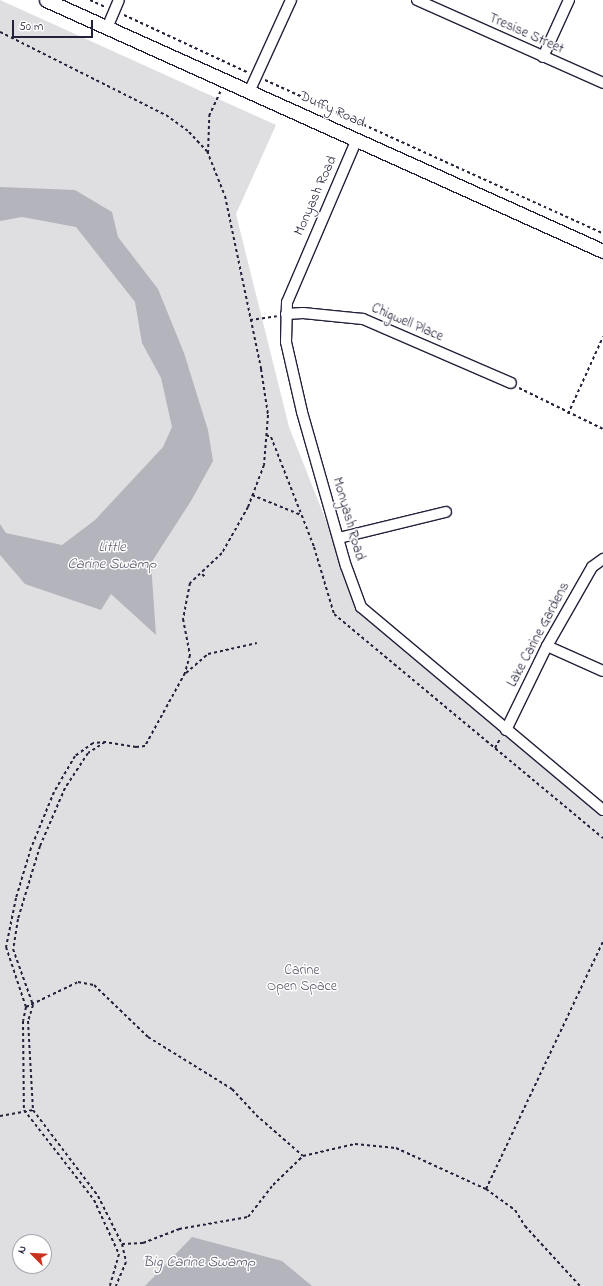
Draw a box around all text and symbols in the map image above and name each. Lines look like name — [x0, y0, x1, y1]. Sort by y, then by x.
street label: Tresise Street — [486, 10, 566, 58]
scale bar — [14, 12, 95, 38]
text: 50 m — [19, 18, 43, 36]
street label: Duffy Road — [297, 88, 367, 132]
street label: Monyash Road — [291, 153, 341, 239]
street label: Chigwell Place — [369, 300, 445, 346]
street label: Monyash Road — [328, 475, 368, 563]
water label: Little Carine Swamp — [68, 538, 156, 573]
street label: Lake Carine Gardens — [504, 580, 574, 690]
park label: Carine Open Space — [267, 963, 337, 996]
north arrow — [12, 1234, 52, 1274]
text: N — [13, 1243, 31, 1256]
water label: Big Carine Swamp — [143, 1254, 255, 1272]

